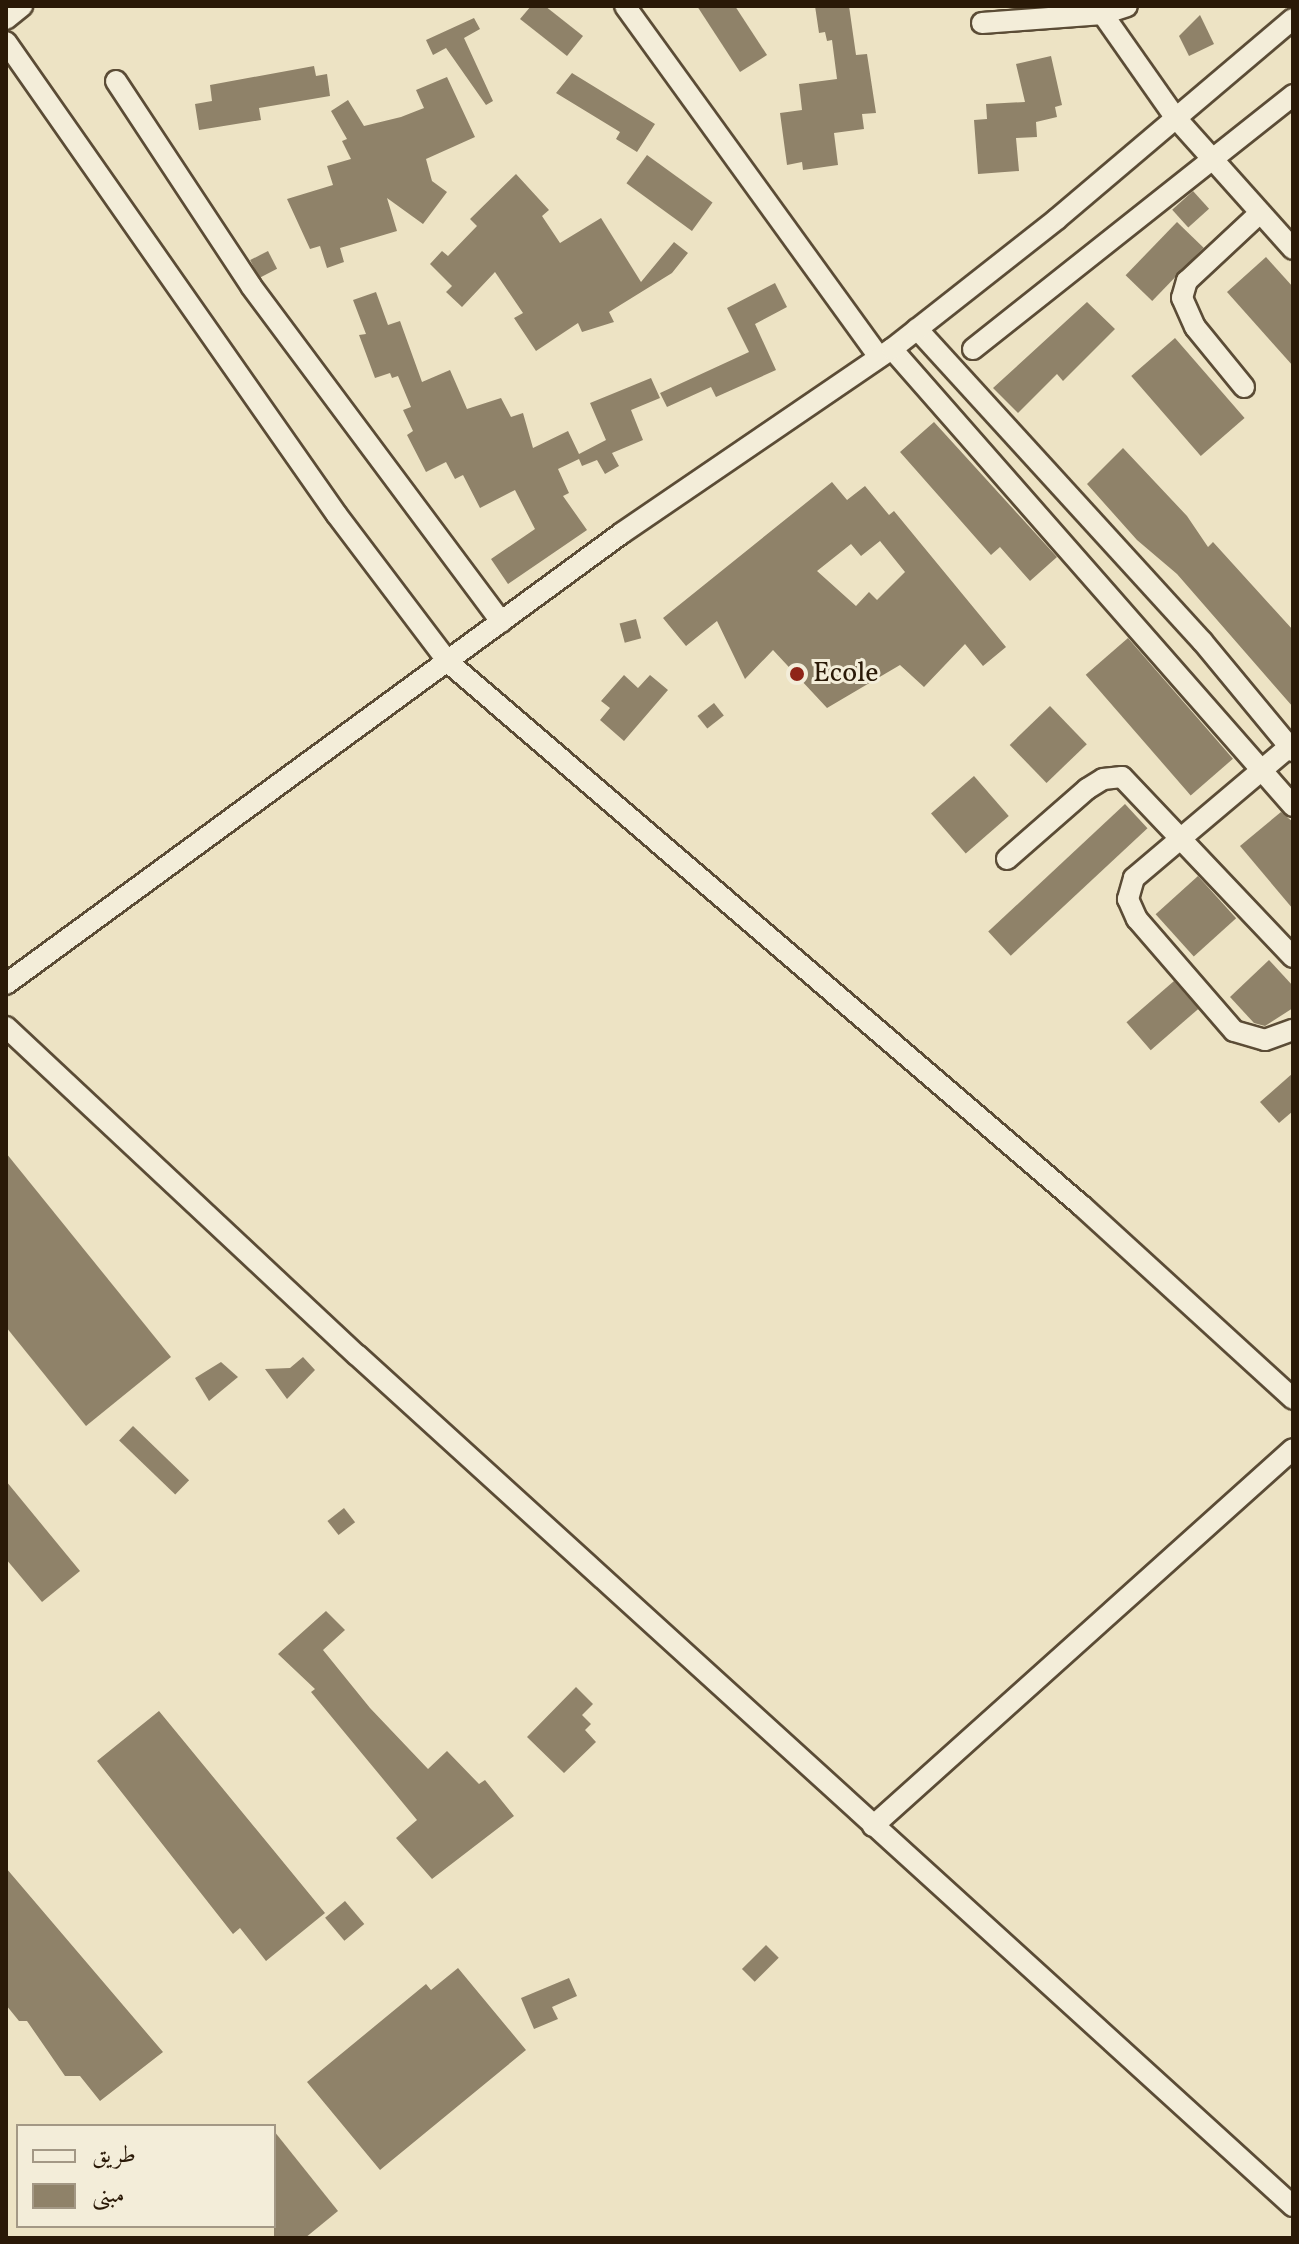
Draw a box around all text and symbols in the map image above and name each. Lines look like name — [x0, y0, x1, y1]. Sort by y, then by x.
place label: Ecole — [813, 657, 879, 691]
marker: Ecole — [788, 665, 806, 683]
legend — [16, 2124, 276, 2228]
text: طريق — [92, 2139, 136, 2173]
text: مبنى — [92, 2179, 125, 2213]

